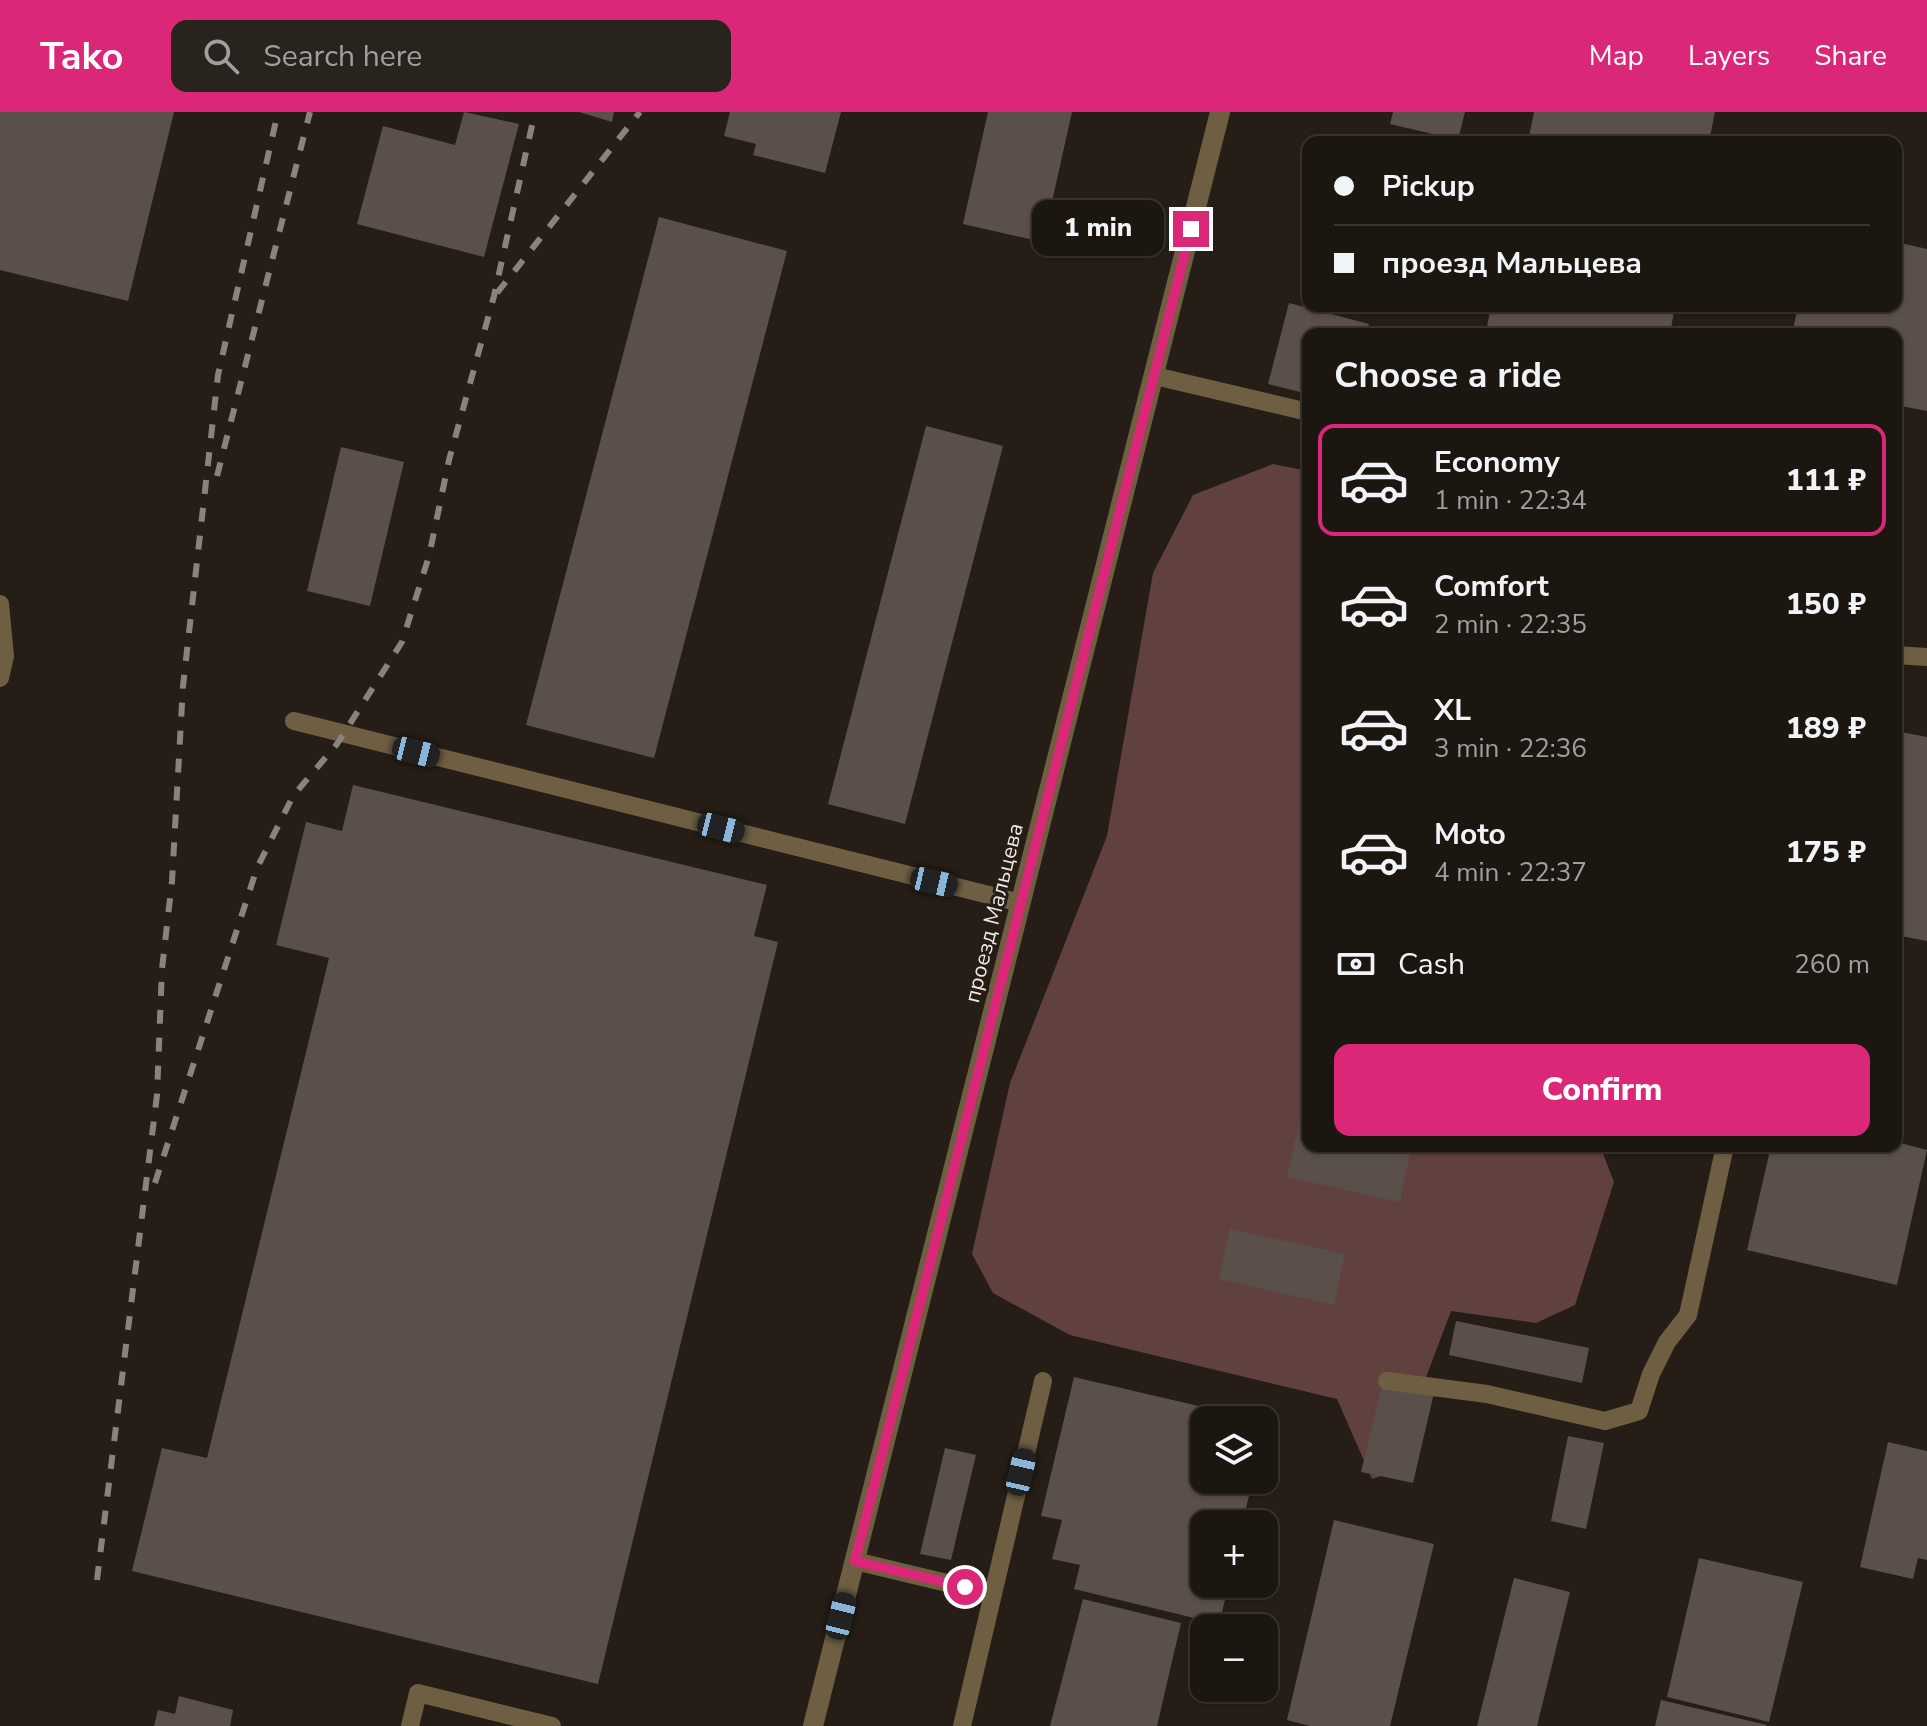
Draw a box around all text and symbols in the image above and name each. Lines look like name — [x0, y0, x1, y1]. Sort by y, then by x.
search box — [171, 20, 731, 92]
text: Tako — [40, 31, 123, 82]
icon: search — [199, 34, 243, 78]
text: Search here — [263, 36, 422, 77]
text: Map — [1589, 37, 1644, 75]
text: Layers — [1688, 37, 1770, 75]
text: Share — [1814, 37, 1887, 75]
text: Pickup — [1382, 166, 1475, 207]
callout: 1 min — [1031, 201, 1163, 257]
text: 1 min — [1064, 210, 1132, 245]
route end — [1173, 211, 1209, 247]
text: проезд Мальцева — [1382, 243, 1642, 284]
text: Choose a ride — [1334, 351, 1562, 400]
text: Economy — [1434, 442, 1560, 483]
icon: car — [1338, 444, 1410, 516]
text: 111 ₽ — [1786, 460, 1866, 501]
text: 1 min · 22:34 — [1434, 483, 1587, 518]
text: Comfort — [1434, 566, 1549, 607]
icon: car — [1338, 568, 1410, 640]
text: 150 ₽ — [1786, 584, 1866, 625]
text: 2 min · 22:35 — [1434, 607, 1587, 642]
text: XL — [1434, 690, 1471, 731]
icon: car — [1338, 692, 1410, 764]
text: 189 ₽ — [1786, 708, 1866, 749]
text: 3 min · 22:36 — [1434, 731, 1587, 766]
car — [390, 735, 442, 769]
car — [695, 811, 747, 845]
text: Moto — [1434, 814, 1506, 855]
icon: car — [1338, 816, 1410, 888]
street label: проезд Мальцева — [957, 820, 1031, 1006]
text: 175 ₽ — [1786, 832, 1866, 873]
text: 4 min · 22:37 — [1434, 855, 1587, 890]
car — [908, 865, 960, 899]
icon: cash — [1334, 942, 1378, 986]
text: Cash — [1398, 944, 1465, 985]
text: 260 m — [1794, 947, 1870, 982]
button: Confirm — [1334, 1044, 1870, 1136]
map controls — [1190, 1406, 1278, 1702]
button: layers — [1190, 1406, 1278, 1494]
car — [1004, 1446, 1038, 1498]
button: + — [1190, 1510, 1278, 1598]
route start — [947, 1569, 983, 1605]
car — [824, 1590, 858, 1642]
button: − — [1190, 1614, 1278, 1702]

